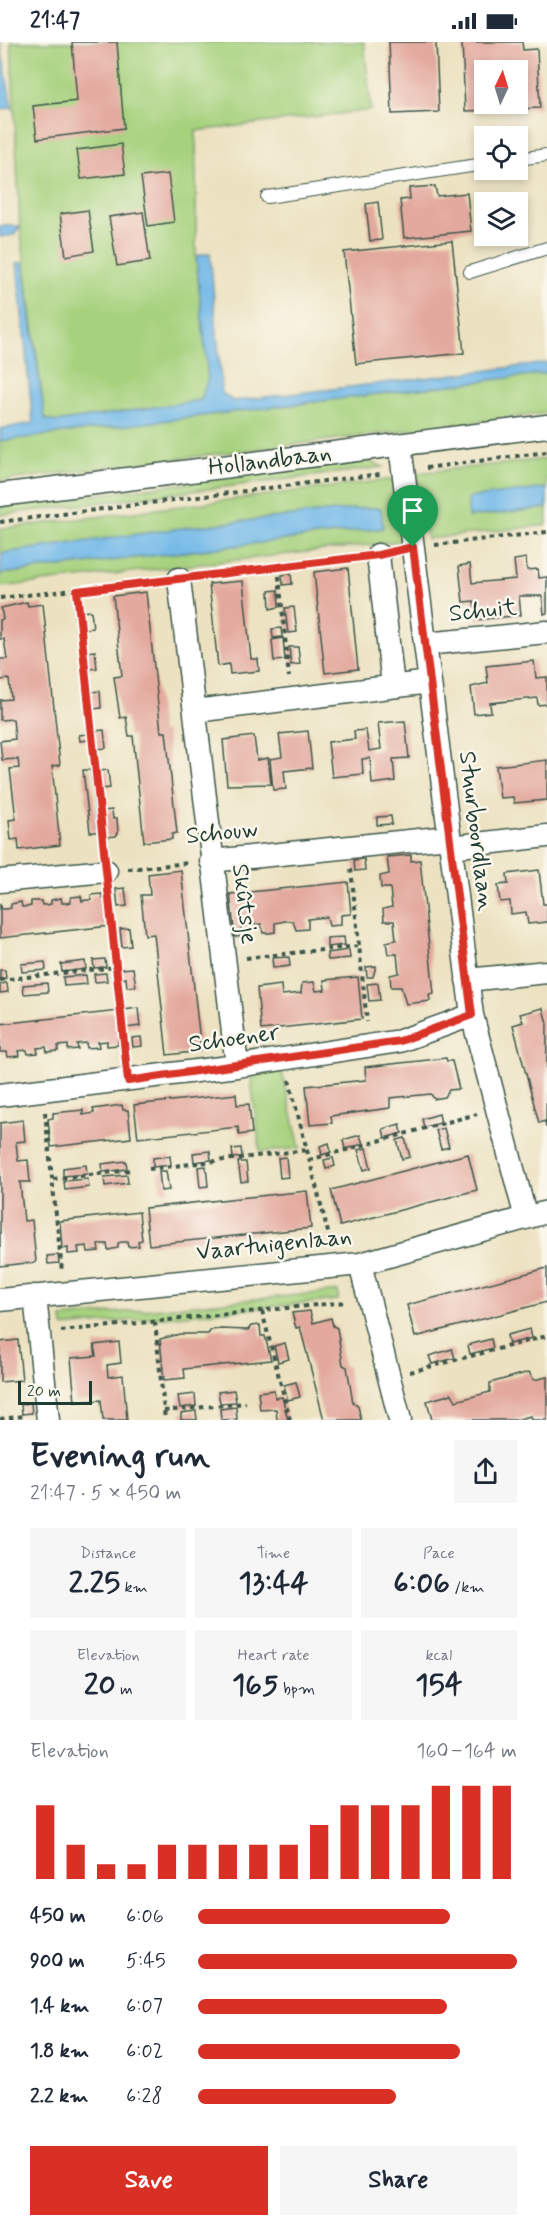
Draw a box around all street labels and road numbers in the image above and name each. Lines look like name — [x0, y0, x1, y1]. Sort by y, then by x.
street label: Hollandbaan — [207, 438, 333, 484]
street label: Schuit — [448, 592, 518, 630]
street label: Stuurboordlaan — [451, 749, 501, 913]
street label: Schouw — [185, 814, 259, 852]
street label: Skûtsje — [224, 862, 264, 946]
street label: Schoener — [187, 1017, 281, 1061]
street label: Vaartuigenlaan — [195, 1221, 353, 1269]

